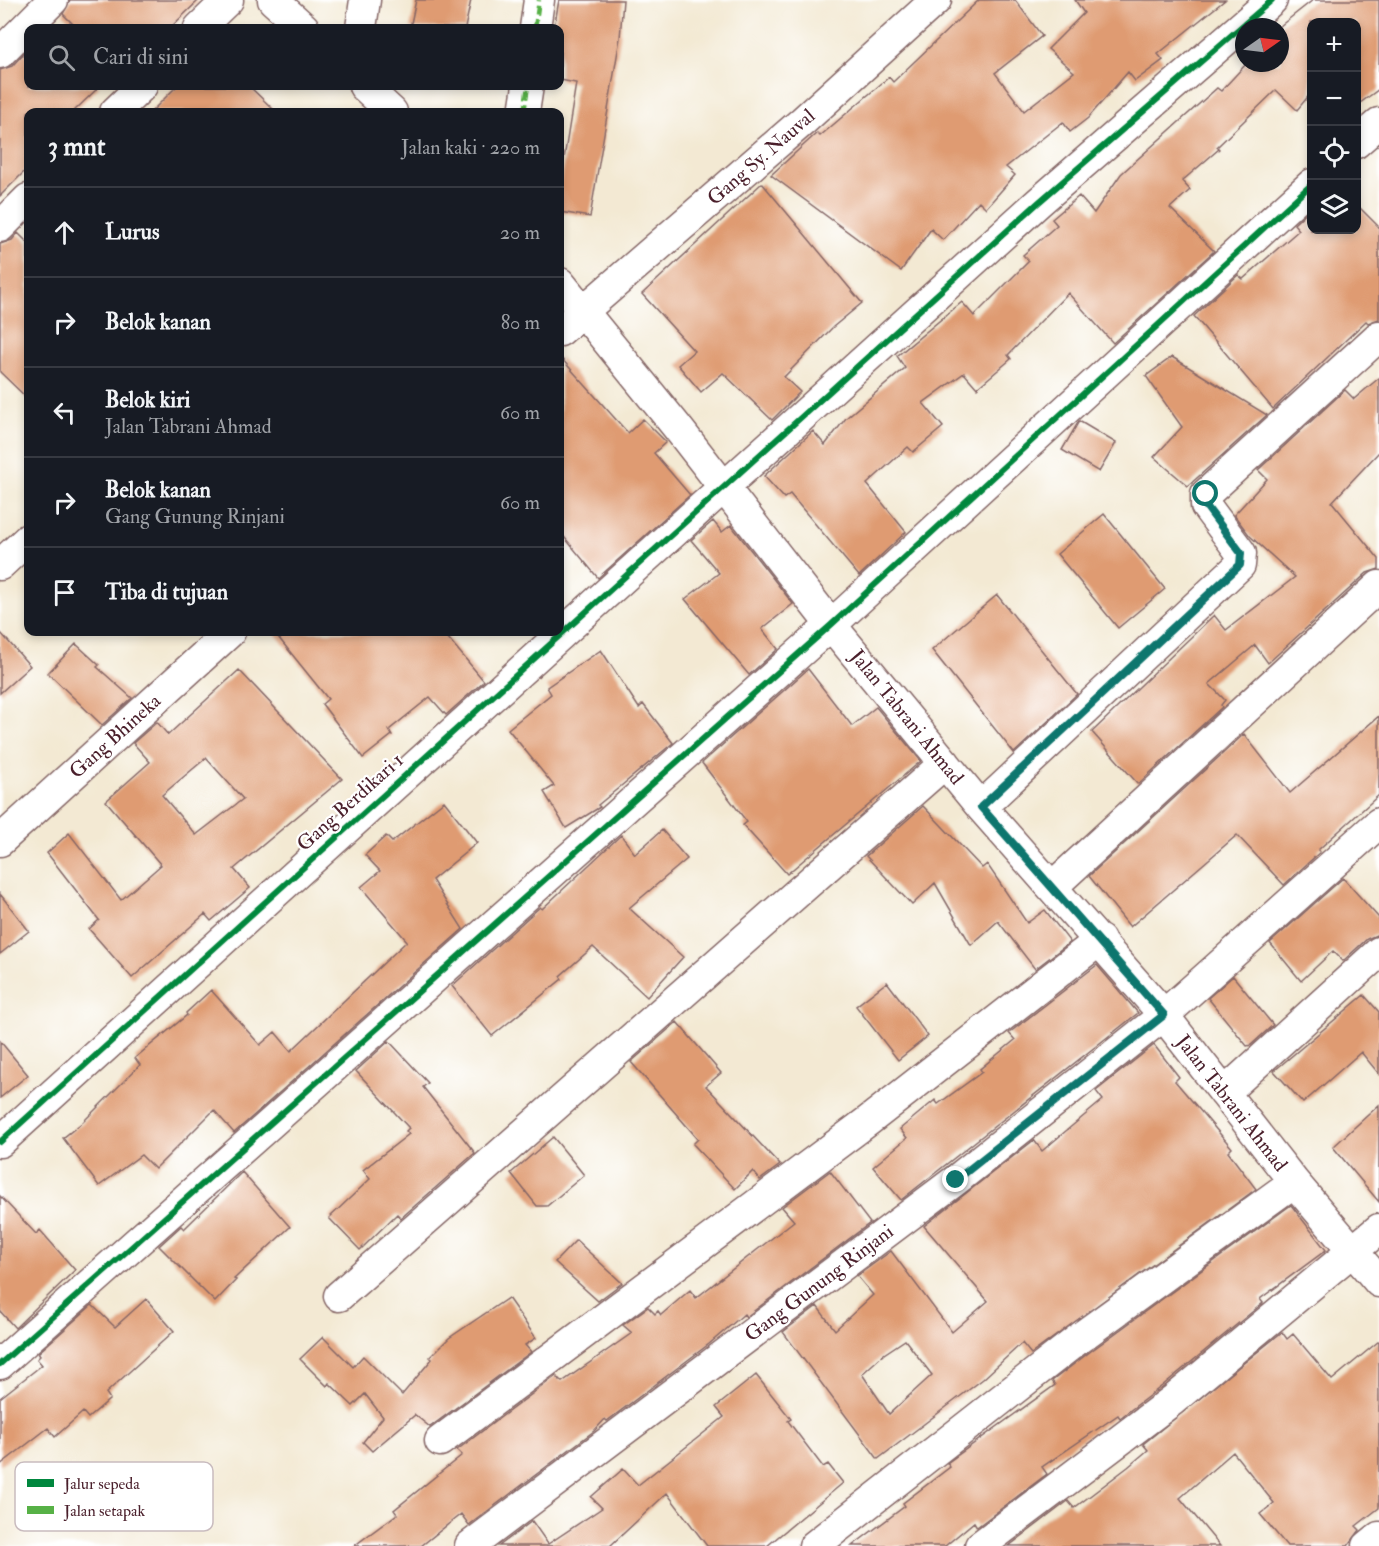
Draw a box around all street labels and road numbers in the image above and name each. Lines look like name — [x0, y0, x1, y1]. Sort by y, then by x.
street label: Gang Sy. Nauval — [702, 103, 820, 211]
street label: Jalan Tabrani Ahmad — [844, 644, 969, 790]
street label: Gang Bhineka — [64, 688, 166, 784]
street label: Gang Berdikari 1 — [291, 748, 409, 856]
street label: Jalan Tabrani Ahmad — [1170, 1029, 1293, 1176]
street label: Gang Gunung Rinjani — [740, 1219, 898, 1347]

